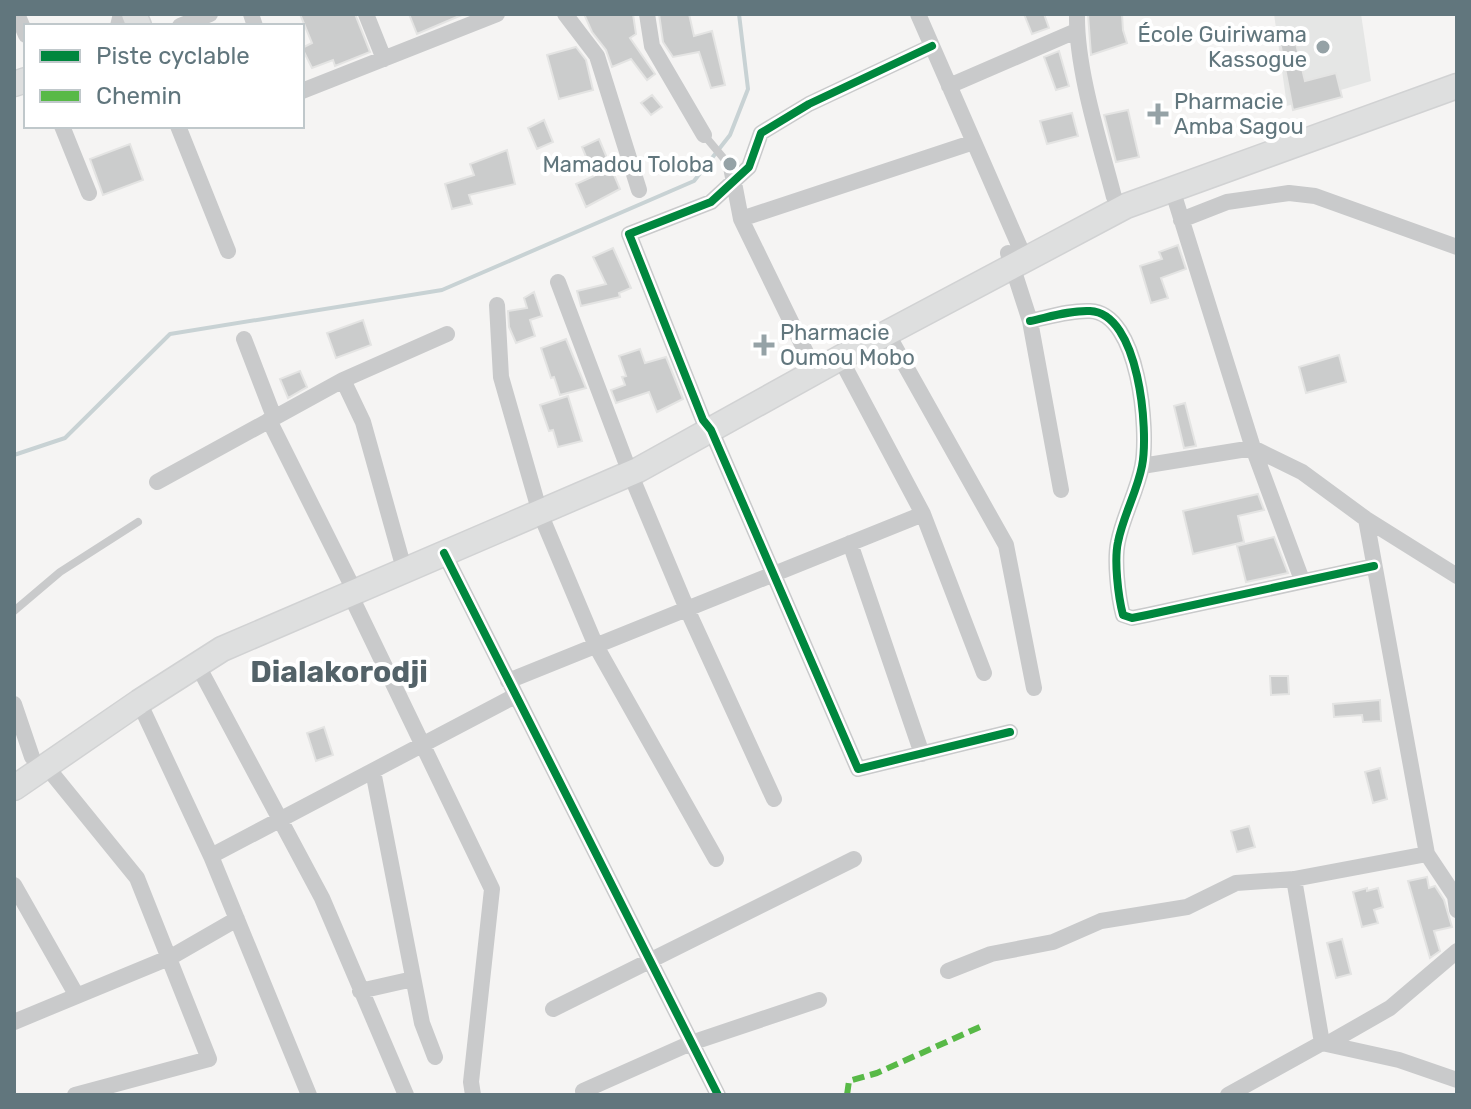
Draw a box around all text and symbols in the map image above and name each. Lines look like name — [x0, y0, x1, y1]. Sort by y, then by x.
place label: École Guiriwama Kassogue — [1138, 21, 1307, 73]
legend — [24, 24, 304, 128]
marker: École Guiriwama Kassogue — [1314, 38, 1332, 56]
text: Piste cyclable — [96, 42, 250, 70]
text: Chemin — [96, 82, 182, 110]
place label: Pharmacie Amba Sagou — [1174, 88, 1304, 140]
marker: Pharmacie Amba Sagou — [1149, 105, 1167, 123]
place label: Mamadou Toloba — [542, 151, 714, 178]
marker: Mamadou Toloba — [721, 155, 739, 173]
place label: Pharmacie Oumou Mobo — [780, 319, 915, 371]
marker: Pharmacie Oumou Mobo — [755, 336, 773, 354]
district label: Dialakorodji — [250, 654, 428, 690]

